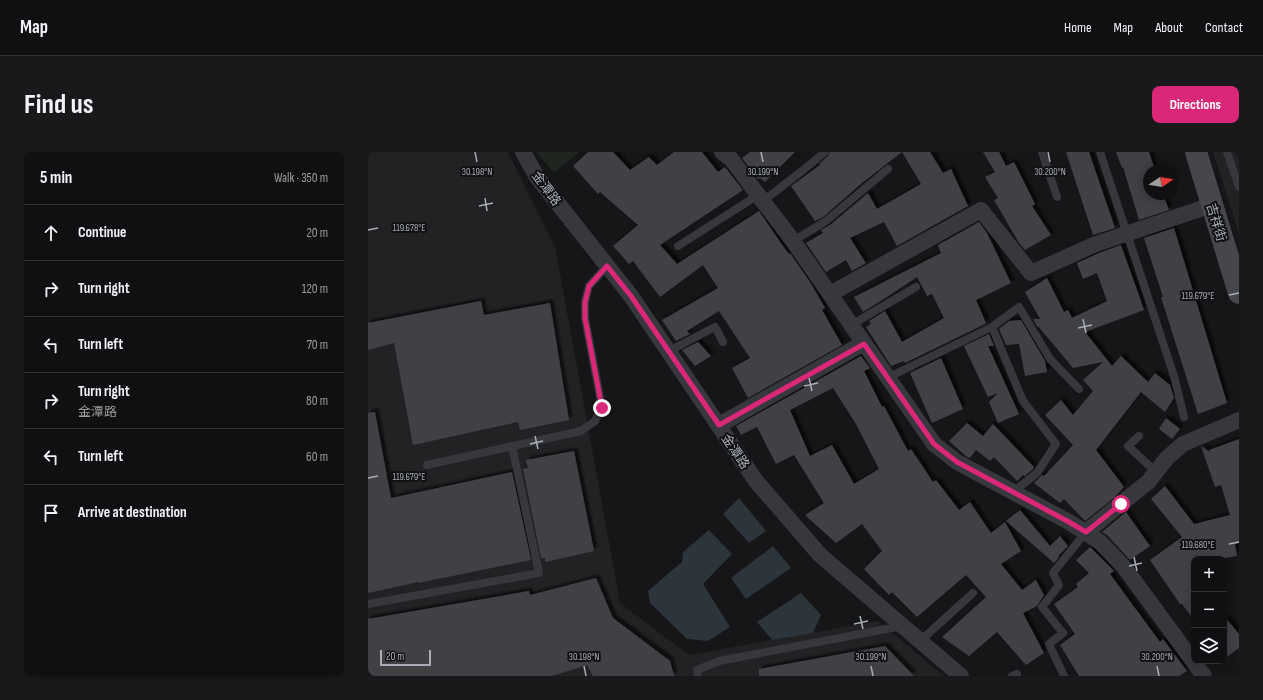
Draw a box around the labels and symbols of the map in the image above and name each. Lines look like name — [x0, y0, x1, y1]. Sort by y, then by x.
north arrow — [1143, 164, 1179, 200]
text: 30.198°N — [462, 166, 492, 178]
text: 30.199°N — [748, 166, 778, 178]
text: 30.200°N — [1034, 166, 1066, 178]
street label: 金潭路 — [528, 168, 564, 209]
street label: 吉祥街 — [1203, 201, 1229, 243]
text: 119.678°E — [393, 222, 425, 234]
text: 119.679°E — [1182, 290, 1214, 302]
route end — [593, 399, 611, 417]
street label: 金潭路 — [718, 431, 753, 472]
text: 119.679°E — [393, 471, 425, 483]
route start — [1112, 495, 1130, 513]
text: 119.680°E — [1181, 539, 1215, 551]
scale bar — [380, 648, 431, 667]
text: 30.198°N — [569, 651, 599, 663]
text: 30.199°N — [856, 651, 886, 663]
text: 30.200°N — [1141, 651, 1173, 663]

